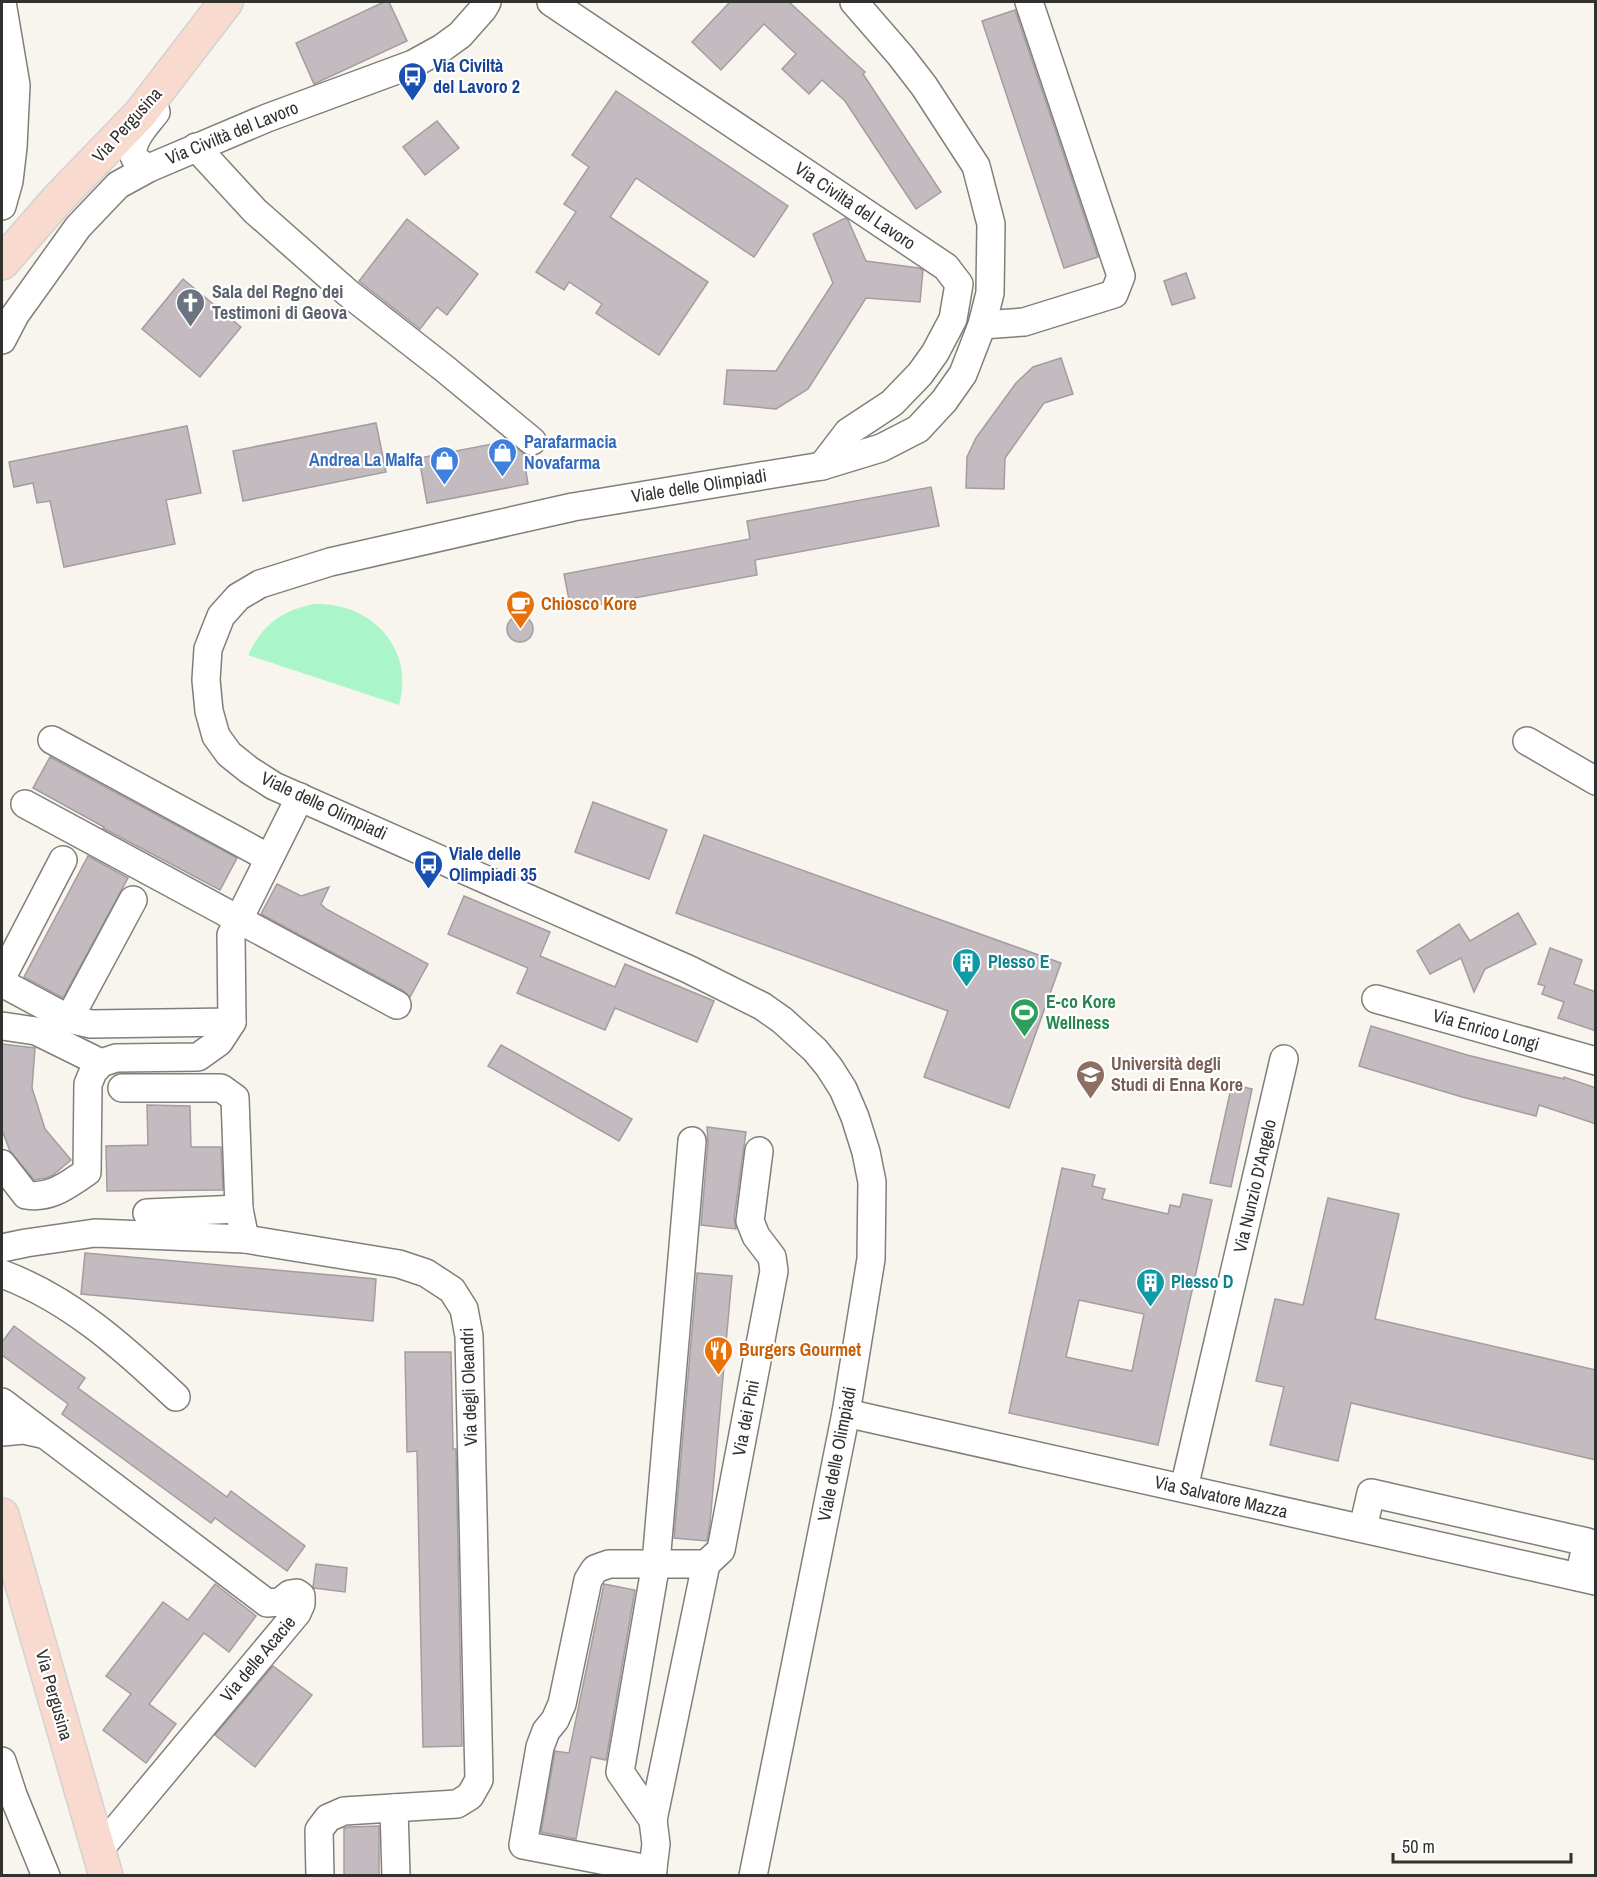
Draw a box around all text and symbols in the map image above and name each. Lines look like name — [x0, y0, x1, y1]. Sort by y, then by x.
place label: Via Civiltà del Lavoro 2 — [433, 53, 520, 99]
bus stop icon: Via Civiltà del Lavoro 2 — [396, 60, 428, 102]
street label: Via Pergusina — [86, 82, 167, 168]
street label: Via Civiltà del Lavoro — [162, 95, 302, 171]
street label: Via Civiltà del Lavoro — [790, 156, 921, 255]
place label: Sala del Regno dei Testimoni di Geova — [212, 279, 348, 325]
church icon: Sala del Regno dei Testimoni di Geova — [175, 286, 207, 328]
place label: Parafarmacia Novafarma — [524, 429, 618, 475]
shop icon: Parafarmacia Novafarma — [487, 436, 519, 478]
shop icon: Andrea La Malfa — [428, 444, 460, 486]
place label: Andrea La Malfa — [309, 447, 424, 472]
street label: Viale delle Olimpiadi — [629, 462, 768, 509]
cafe icon: Chiosco Kore — [504, 588, 536, 630]
place label: Chiosco Kore — [541, 591, 637, 616]
street label: Viale delle Olimpiadi — [257, 765, 391, 846]
place label: Viale delle Olimpiadi 35 — [449, 841, 537, 887]
bus stop icon: Viale delle Olimpiadi 35 — [412, 848, 444, 890]
building icon: Plesso E — [951, 946, 983, 988]
place label: Plesso E — [988, 949, 1050, 974]
place label: E-co Kore Wellness — [1046, 989, 1116, 1035]
sports icon: E-co Kore Wellness — [1009, 996, 1041, 1038]
street label: Via Enrico Longi — [1430, 1002, 1542, 1057]
place label: Università degli Studi di Enna Kore — [1111, 1051, 1243, 1097]
school or university icon: Università degli Studi di Enna Kore — [1074, 1058, 1106, 1100]
street label: Via Nunzio D'Angelo — [1227, 1117, 1282, 1255]
building icon: Plesso D — [1134, 1266, 1166, 1308]
place label: Plesso D — [1171, 1269, 1234, 1294]
street label: Via degli Oleandri — [454, 1327, 483, 1447]
restaurant icon: Burgers Gourmet — [702, 1334, 734, 1376]
place label: Burgers Gourmet — [739, 1337, 861, 1362]
street label: Via dei Pini — [726, 1378, 765, 1458]
street label: Viale delle Olimpiadi — [811, 1384, 862, 1523]
street label: Via Salvatore Mazza — [1152, 1469, 1290, 1524]
street label: Via delle Acacie — [214, 1610, 301, 1707]
street label: Via Pergusina — [30, 1647, 79, 1743]
scale bar — [1393, 1826, 1572, 1864]
text: 50 m — [1402, 1834, 1435, 1859]

